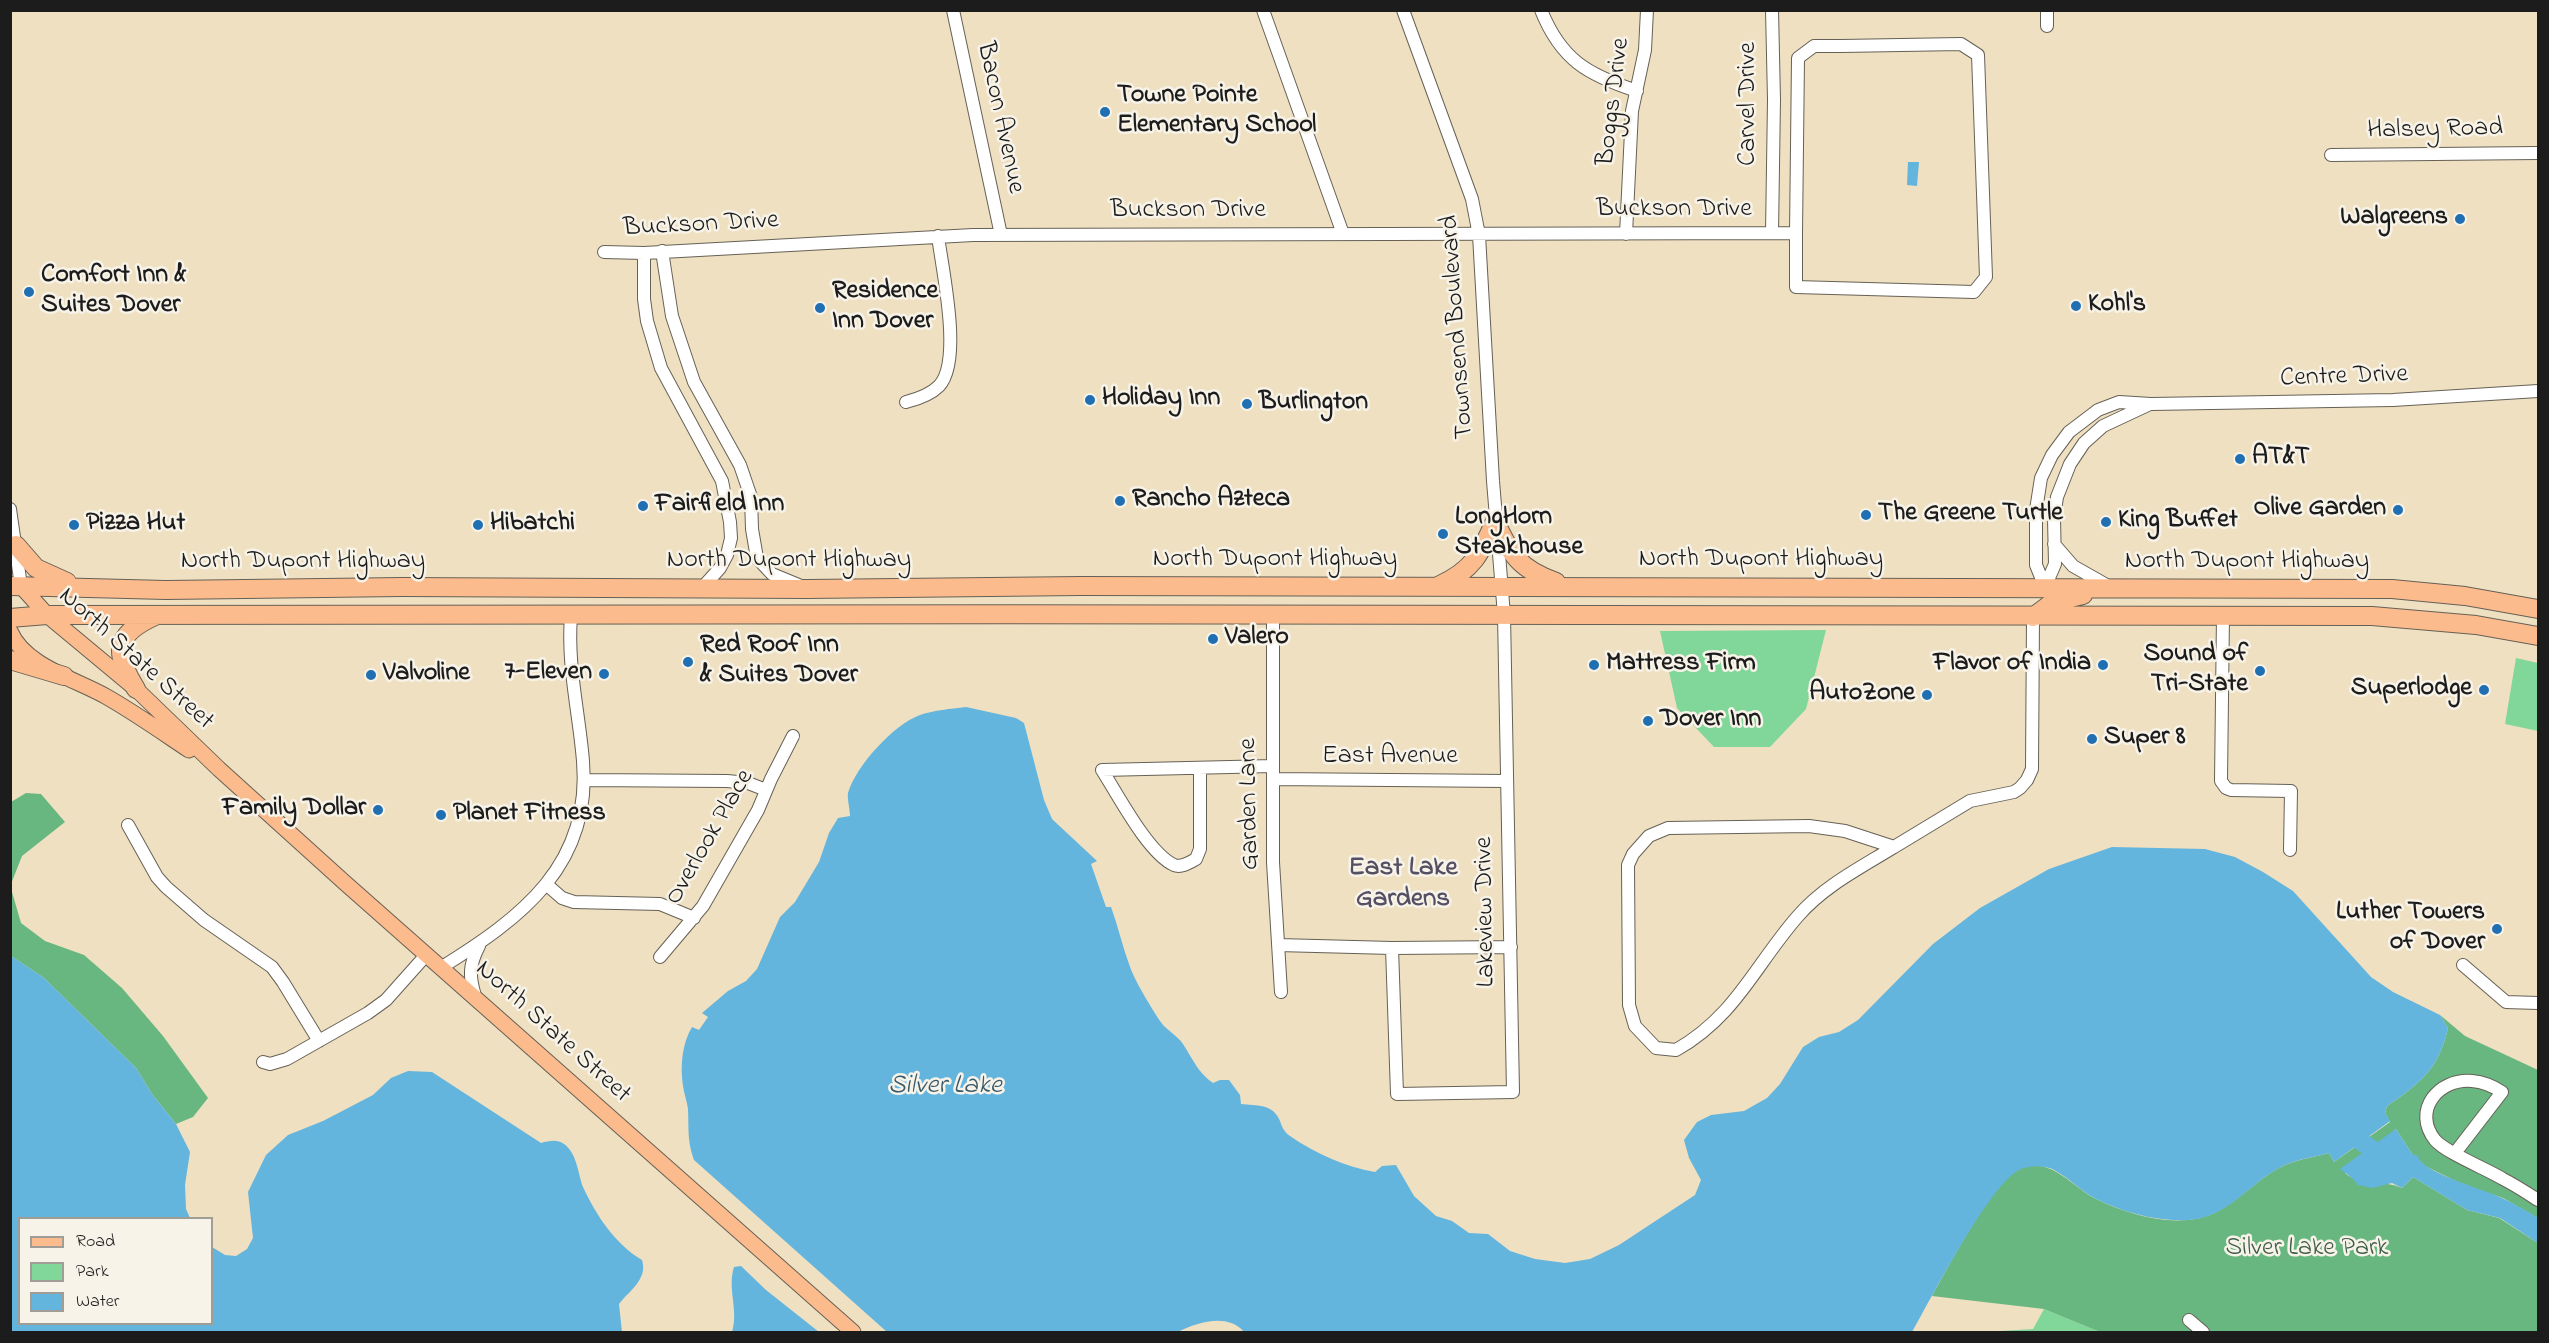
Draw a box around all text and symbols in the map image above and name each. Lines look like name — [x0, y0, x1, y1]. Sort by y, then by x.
street label: Boggs Drive — [1592, 36, 1638, 168]
street label: Bacon Avenue — [968, 40, 1030, 196]
street label: Carvel Drive — [1734, 42, 1766, 166]
place label: Towne Pointe Elementary School — [1117, 81, 1316, 142]
marker: Towne Pointe Elementary School — [1098, 105, 1112, 119]
street label: Halsey Road — [2367, 114, 2503, 148]
street label: Buckson Drive — [1596, 195, 1752, 227]
street label: Buckson Drive — [1110, 196, 1266, 228]
place label: Walgreens — [2340, 203, 2448, 235]
street label: Buckson Drive — [622, 206, 780, 246]
marker: Walgreens — [2453, 212, 2467, 226]
street label: Townsend Boulevard — [1436, 214, 1482, 440]
place label: Comfort Inn & Suites Dover — [41, 261, 186, 322]
place label: Residence Inn Dover — [832, 277, 938, 338]
marker: Comfort Inn & Suites Dover — [22, 285, 36, 299]
place label: Kohl's — [2088, 290, 2146, 322]
marker: Kohl's — [2069, 299, 2083, 313]
marker: Residence Inn Dover — [813, 301, 827, 315]
street label: Centre Drive — [2280, 360, 2408, 396]
place label: Holiday Inn — [1102, 384, 1220, 416]
place label: Burlington — [1259, 388, 1368, 420]
marker: Holiday Inn — [1083, 393, 1097, 407]
marker: Burlington — [1240, 397, 1254, 411]
place label: AT&T — [2252, 443, 2310, 475]
marker: AT&T — [2233, 452, 2247, 466]
place label: Rancho Azteca — [1132, 485, 1290, 517]
place label: Fairfield Inn — [655, 490, 784, 522]
marker: Rancho Azteca — [1113, 494, 1127, 508]
place label: Olive Garden — [2253, 494, 2386, 526]
marker: Fairfield Inn — [636, 499, 650, 513]
place label: The Greene Turtle — [1878, 499, 2063, 531]
place label: LongHorn Steakhouse — [1455, 503, 1583, 564]
marker: Olive Garden — [2391, 503, 2405, 517]
place label: King Buffet — [2118, 506, 2238, 538]
marker: The Greene Turtle — [1859, 508, 1873, 522]
place label: Pizza Hut — [86, 509, 185, 541]
place label: Hibatchi — [490, 509, 575, 541]
marker: King Buffet — [2099, 515, 2113, 529]
marker: Pizza Hut — [67, 518, 81, 532]
marker: Hibatchi — [471, 518, 485, 532]
marker: LongHorn Steakhouse — [1436, 527, 1450, 541]
street label: North Dupont Highway — [1153, 545, 1397, 577]
street label: North Dupont Highway — [1639, 545, 1883, 577]
street label: North Dupont Highway — [667, 546, 911, 578]
street label: North Dupont Highway — [181, 547, 425, 579]
street label: North Dupont Highway — [2125, 547, 2369, 579]
street label: North State Street — [51, 582, 219, 738]
place label: Valero — [1225, 623, 1289, 655]
place label: Red Roof Inn & Suites Dover — [700, 631, 858, 692]
marker: Valero — [1206, 632, 1220, 646]
place label: Sound of Tri-State — [2143, 640, 2248, 702]
place label: Mattress Firm — [1606, 649, 1756, 681]
place label: Flavor of India — [1933, 649, 2091, 681]
marker: Red Roof Inn & Suites Dover — [681, 655, 695, 669]
place label: 7-Eleven — [504, 658, 592, 690]
marker: Mattress Firm — [1587, 658, 1601, 672]
marker: Flavor of India — [2096, 658, 2110, 672]
place label: Valvoline — [383, 659, 470, 691]
marker: Sound of Tri-State — [2253, 664, 2267, 678]
marker: 7-Eleven — [597, 667, 611, 681]
marker: Valvoline — [364, 668, 378, 682]
place label: Superlodge — [2351, 674, 2472, 706]
place label: AutoZone — [1809, 679, 1915, 711]
marker: Superlodge — [2477, 683, 2491, 697]
marker: AutoZone — [1920, 688, 1934, 702]
place label: Dover Inn — [1660, 705, 1761, 737]
marker: Dover Inn — [1641, 714, 1655, 728]
place label: Super 8 — [2104, 723, 2186, 755]
marker: Super 8 — [2085, 732, 2099, 746]
street label: Garden Lane — [1234, 738, 1268, 870]
street label: East Avenue — [1322, 742, 1458, 774]
street label: Overlook Place — [660, 765, 762, 911]
place label: Family Dollar — [222, 794, 366, 826]
place label: Planet Fitness — [453, 799, 606, 831]
marker: Family Dollar — [371, 803, 385, 817]
marker: Planet Fitness — [434, 808, 448, 822]
street label: Lakeview Drive — [1470, 836, 1504, 988]
district label: East Lake Gardens — [1349, 854, 1457, 917]
place label: Luther Towers of Dover — [2336, 898, 2485, 960]
marker: Luther Towers of Dover — [2490, 922, 2504, 936]
street label: North State Street — [468, 955, 636, 1111]
water label: Silver Lake — [888, 1072, 1002, 1104]
legend — [18, 1217, 213, 1325]
text: Road — [76, 1229, 115, 1255]
park label: Silver Lake Park — [2226, 1234, 2388, 1266]
text: Park — [76, 1259, 109, 1285]
text: Water — [76, 1289, 119, 1315]

